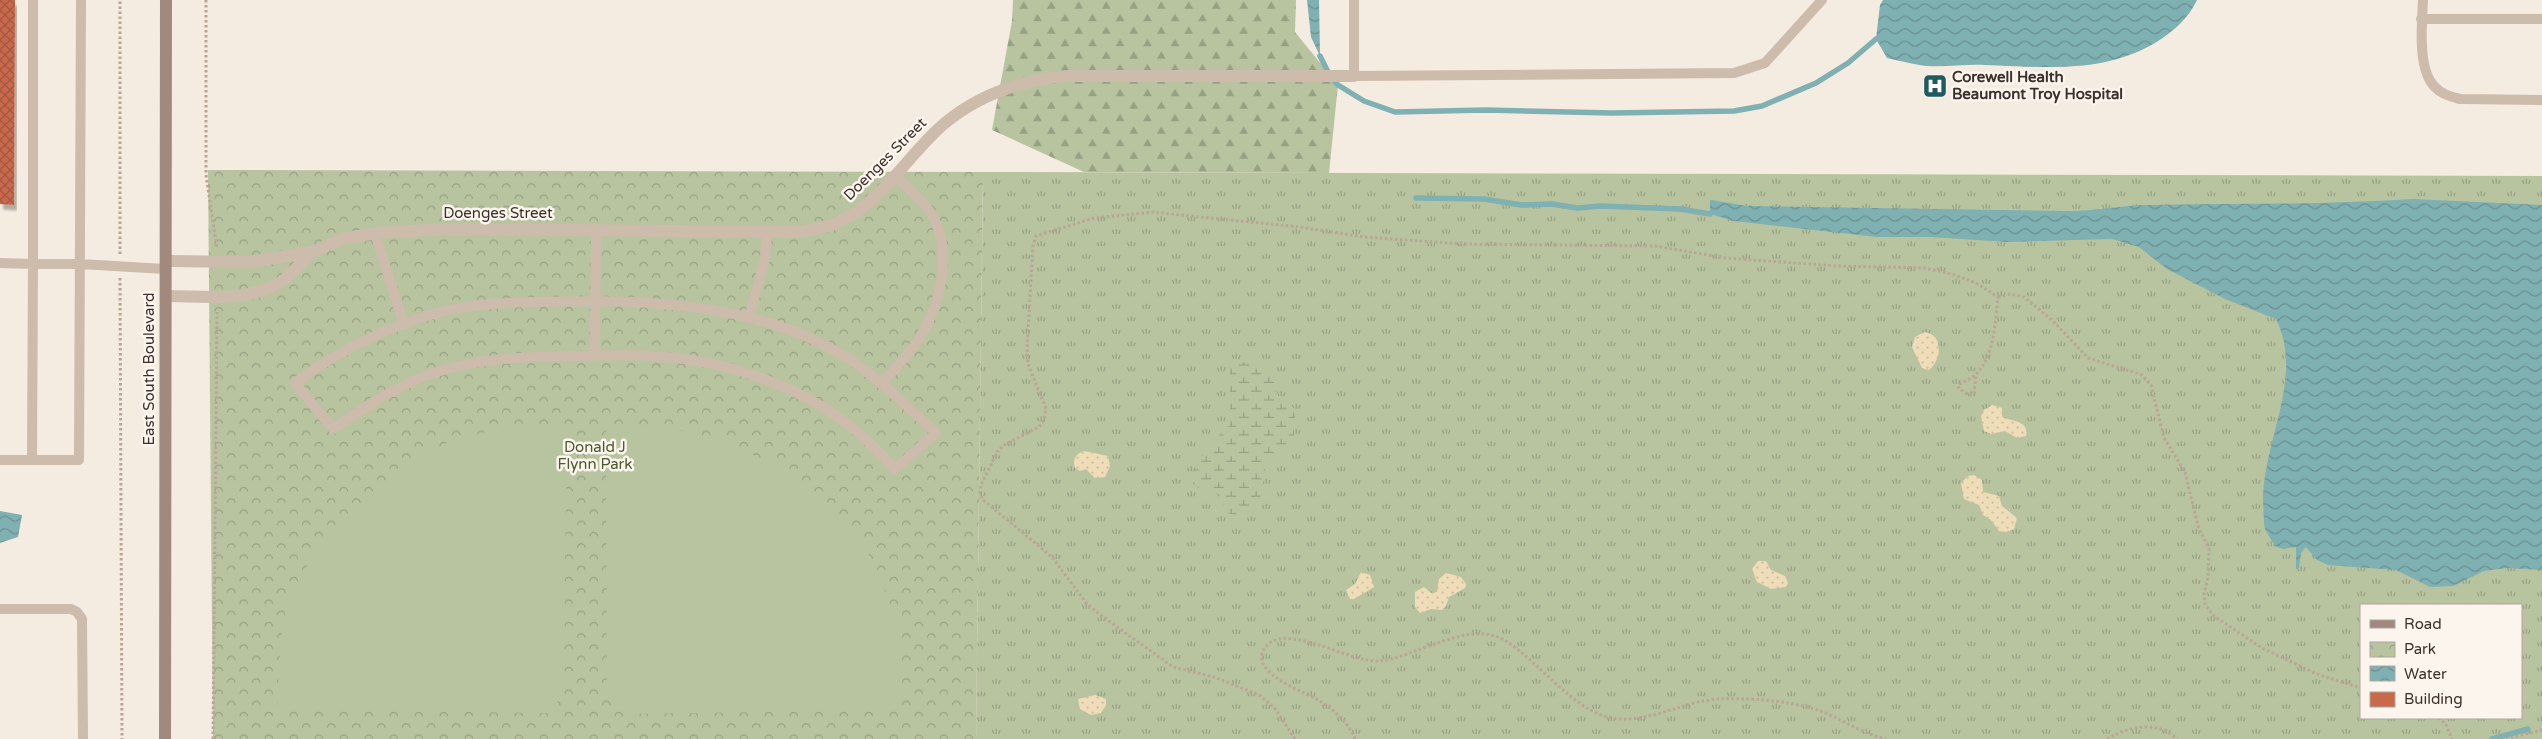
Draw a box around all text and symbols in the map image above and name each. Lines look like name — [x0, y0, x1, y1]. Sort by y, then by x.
place label: Corewell Health Beaumont Troy Hospital — [1952, 68, 2123, 104]
hospital icon: Corewell Health Beaumont Troy Hospital — [1922, 73, 1948, 99]
street label: Doenges Street — [840, 114, 930, 204]
street label: Doenges Street — [443, 204, 553, 222]
street label: East South Boulevard — [140, 293, 158, 445]
park label: Donald J Flynn Park — [557, 438, 633, 473]
legend — [2360, 604, 2522, 719]
text: Road — [2404, 615, 2442, 633]
text: Park — [2404, 640, 2436, 658]
text: Water — [2404, 665, 2447, 683]
text: Building — [2404, 690, 2463, 708]

